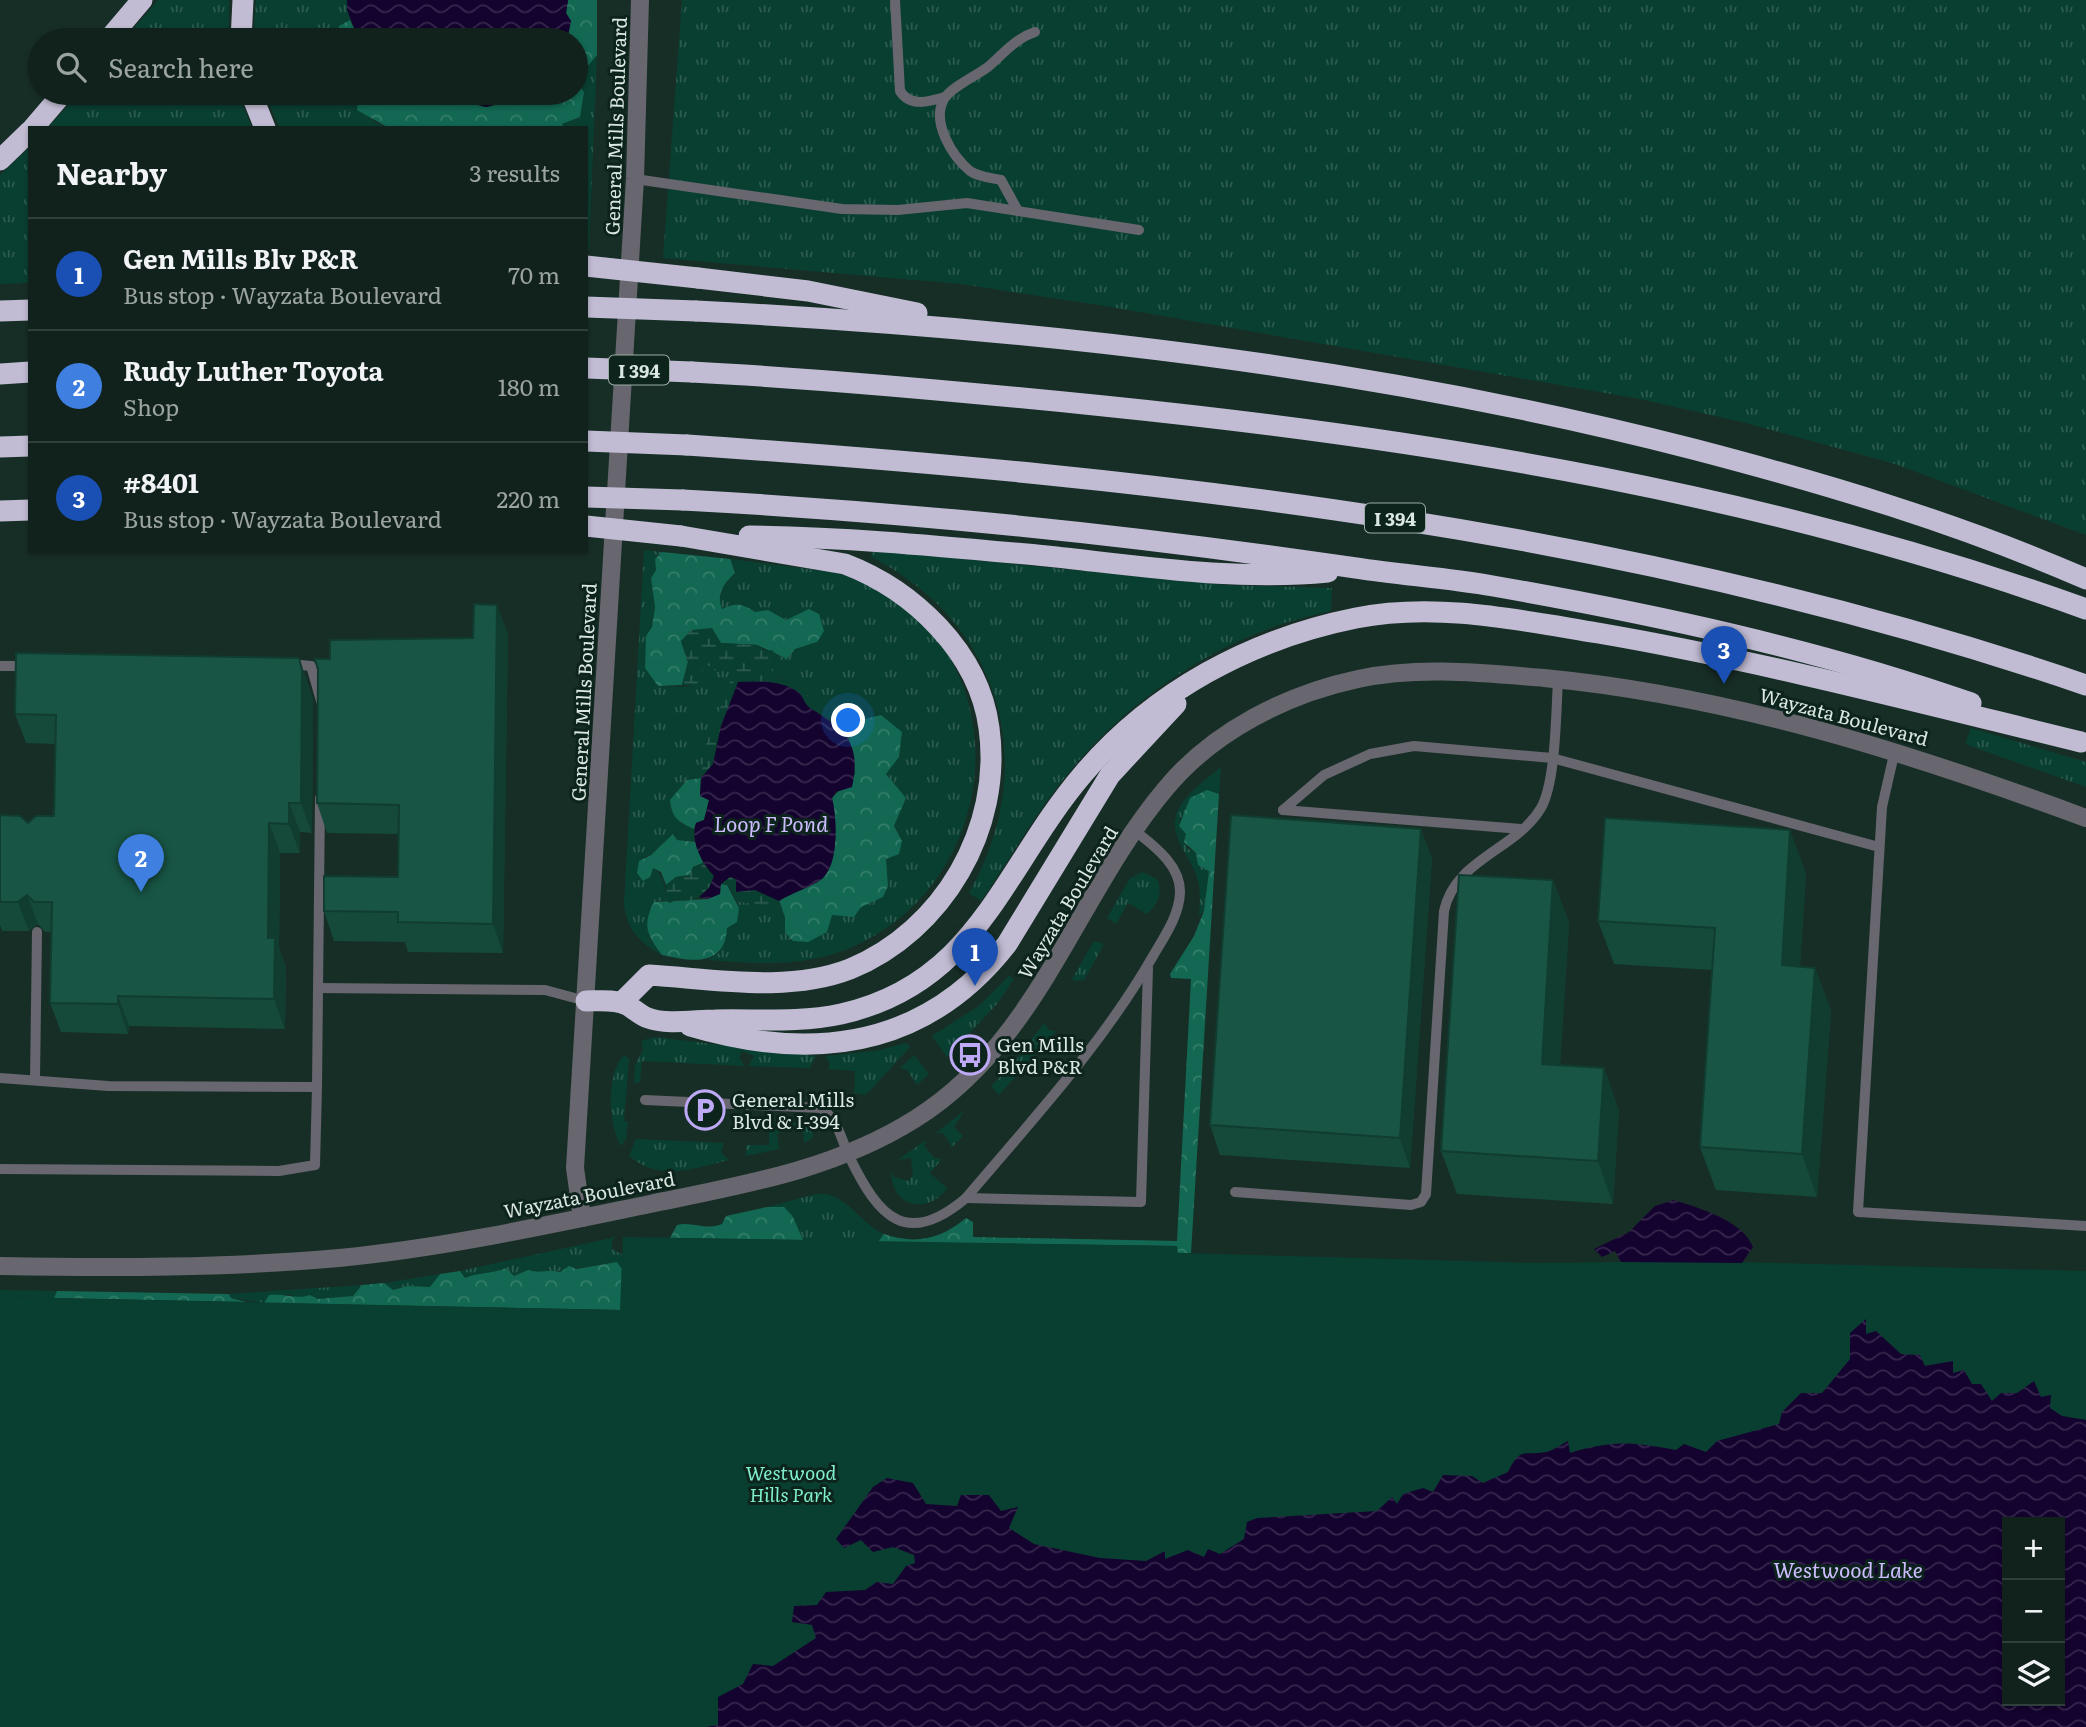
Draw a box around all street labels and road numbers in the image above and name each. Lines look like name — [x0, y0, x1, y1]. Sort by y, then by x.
street label: General Mills Boulevard — [597, 16, 633, 236]
road number: I 394 — [609, 356, 669, 384]
road number: I 394 — [1365, 504, 1425, 532]
street label: General Mills Boulevard — [563, 582, 603, 802]
street label: Wayzata Boulevard — [1756, 680, 1932, 752]
street label: Wayzata Boulevard — [1010, 820, 1124, 984]
street label: Wayzata Boulevard — [501, 1164, 677, 1224]

